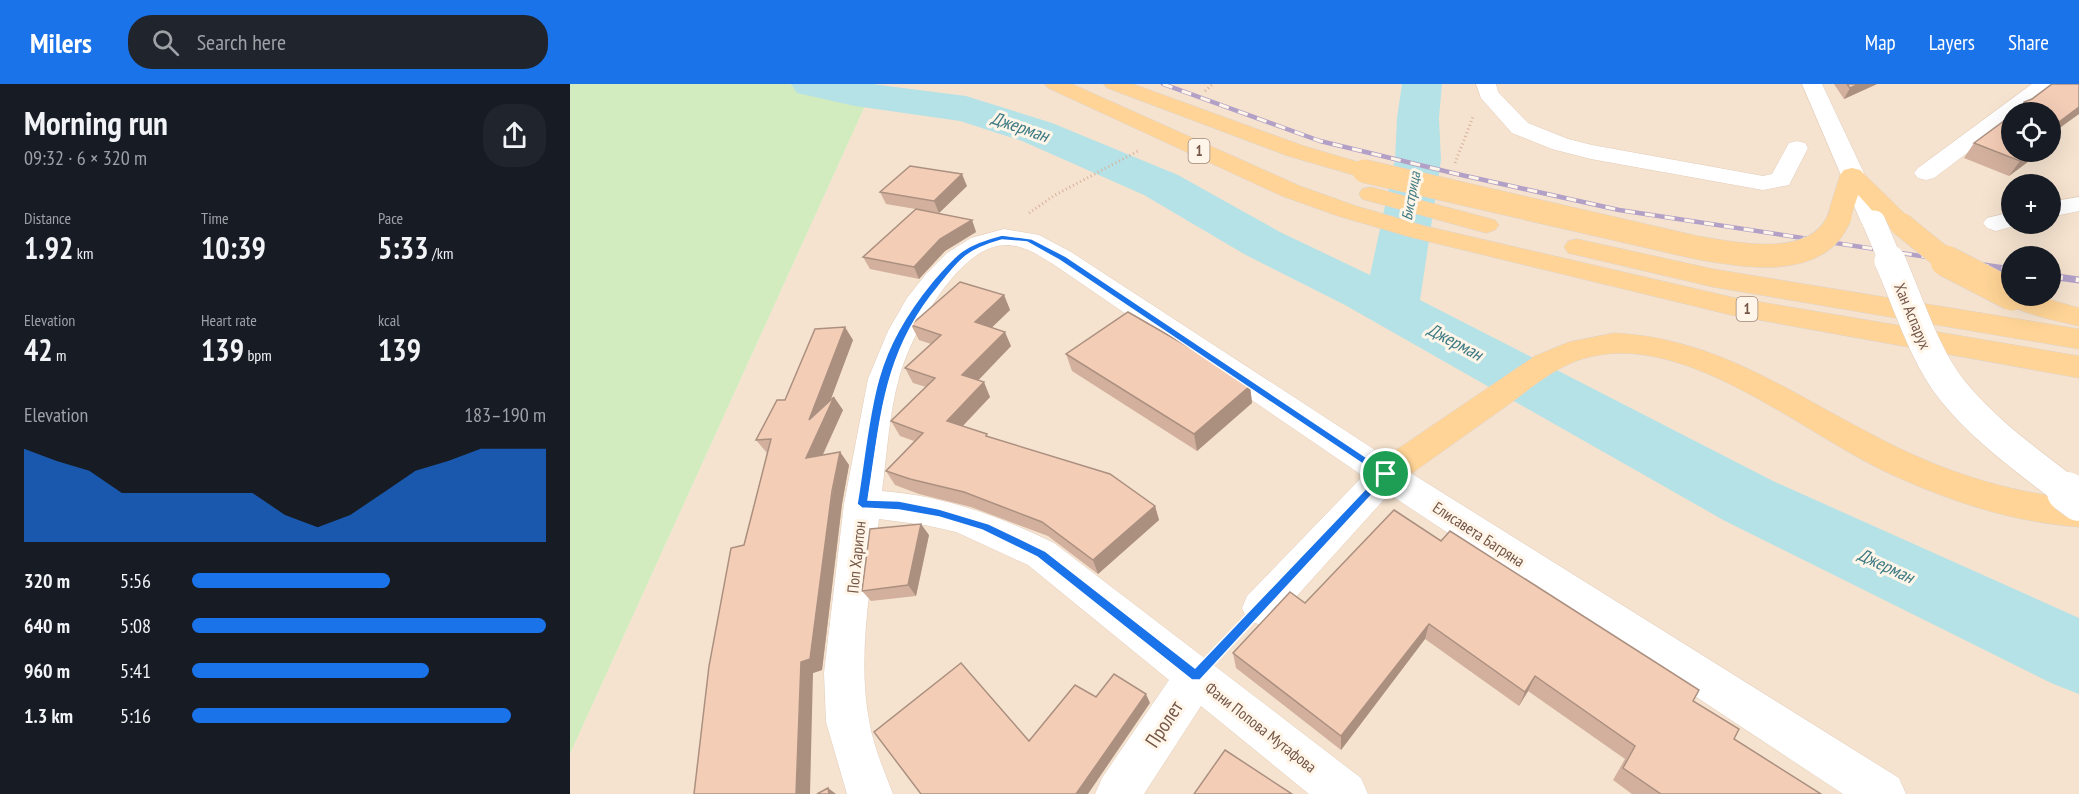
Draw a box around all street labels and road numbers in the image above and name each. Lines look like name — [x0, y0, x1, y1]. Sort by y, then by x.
road number: 1 — [1188, 139, 1210, 163]
street label: Хан Аспарух — [1890, 280, 1936, 353]
road number: 1 — [1736, 297, 1758, 321]
street label: Елисавета Багряна — [1429, 497, 1529, 571]
street label: Поп Харитон — [842, 520, 870, 594]
street label: Фани Попова Мутафова — [1201, 677, 1321, 777]
street label: Пролет — [1139, 695, 1189, 752]

